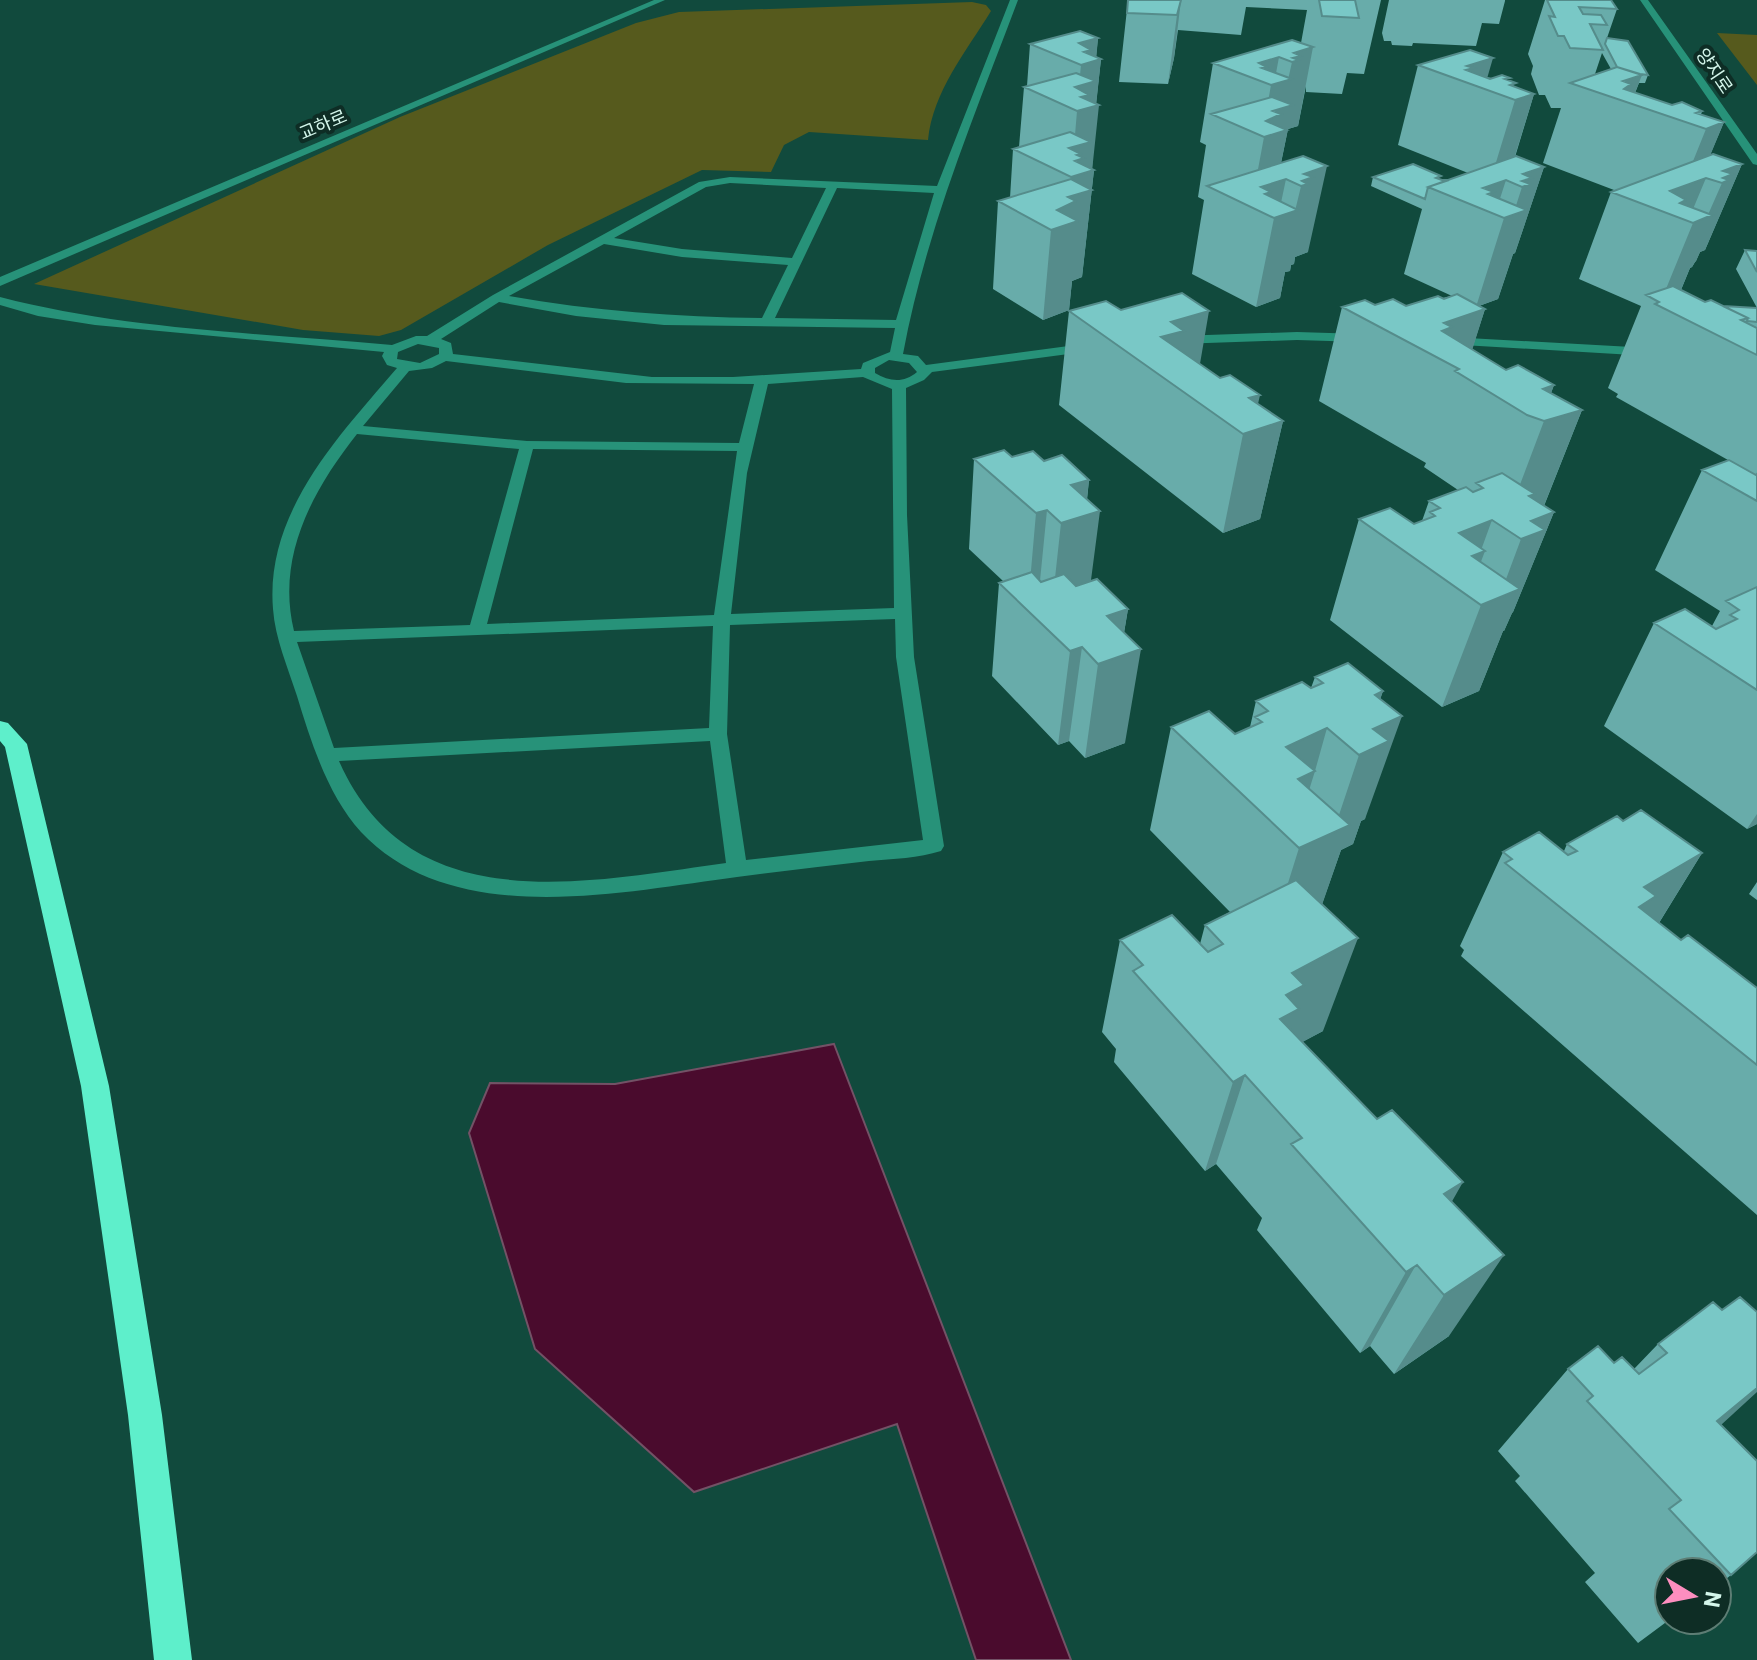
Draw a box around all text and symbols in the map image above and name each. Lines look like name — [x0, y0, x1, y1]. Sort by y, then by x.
street label: 양지로 — [1692, 44, 1737, 97]
street label: 교하로 — [296, 105, 350, 144]
north arrow — [1653, 1556, 1733, 1636]
text: N — [1699, 1590, 1726, 1609]

